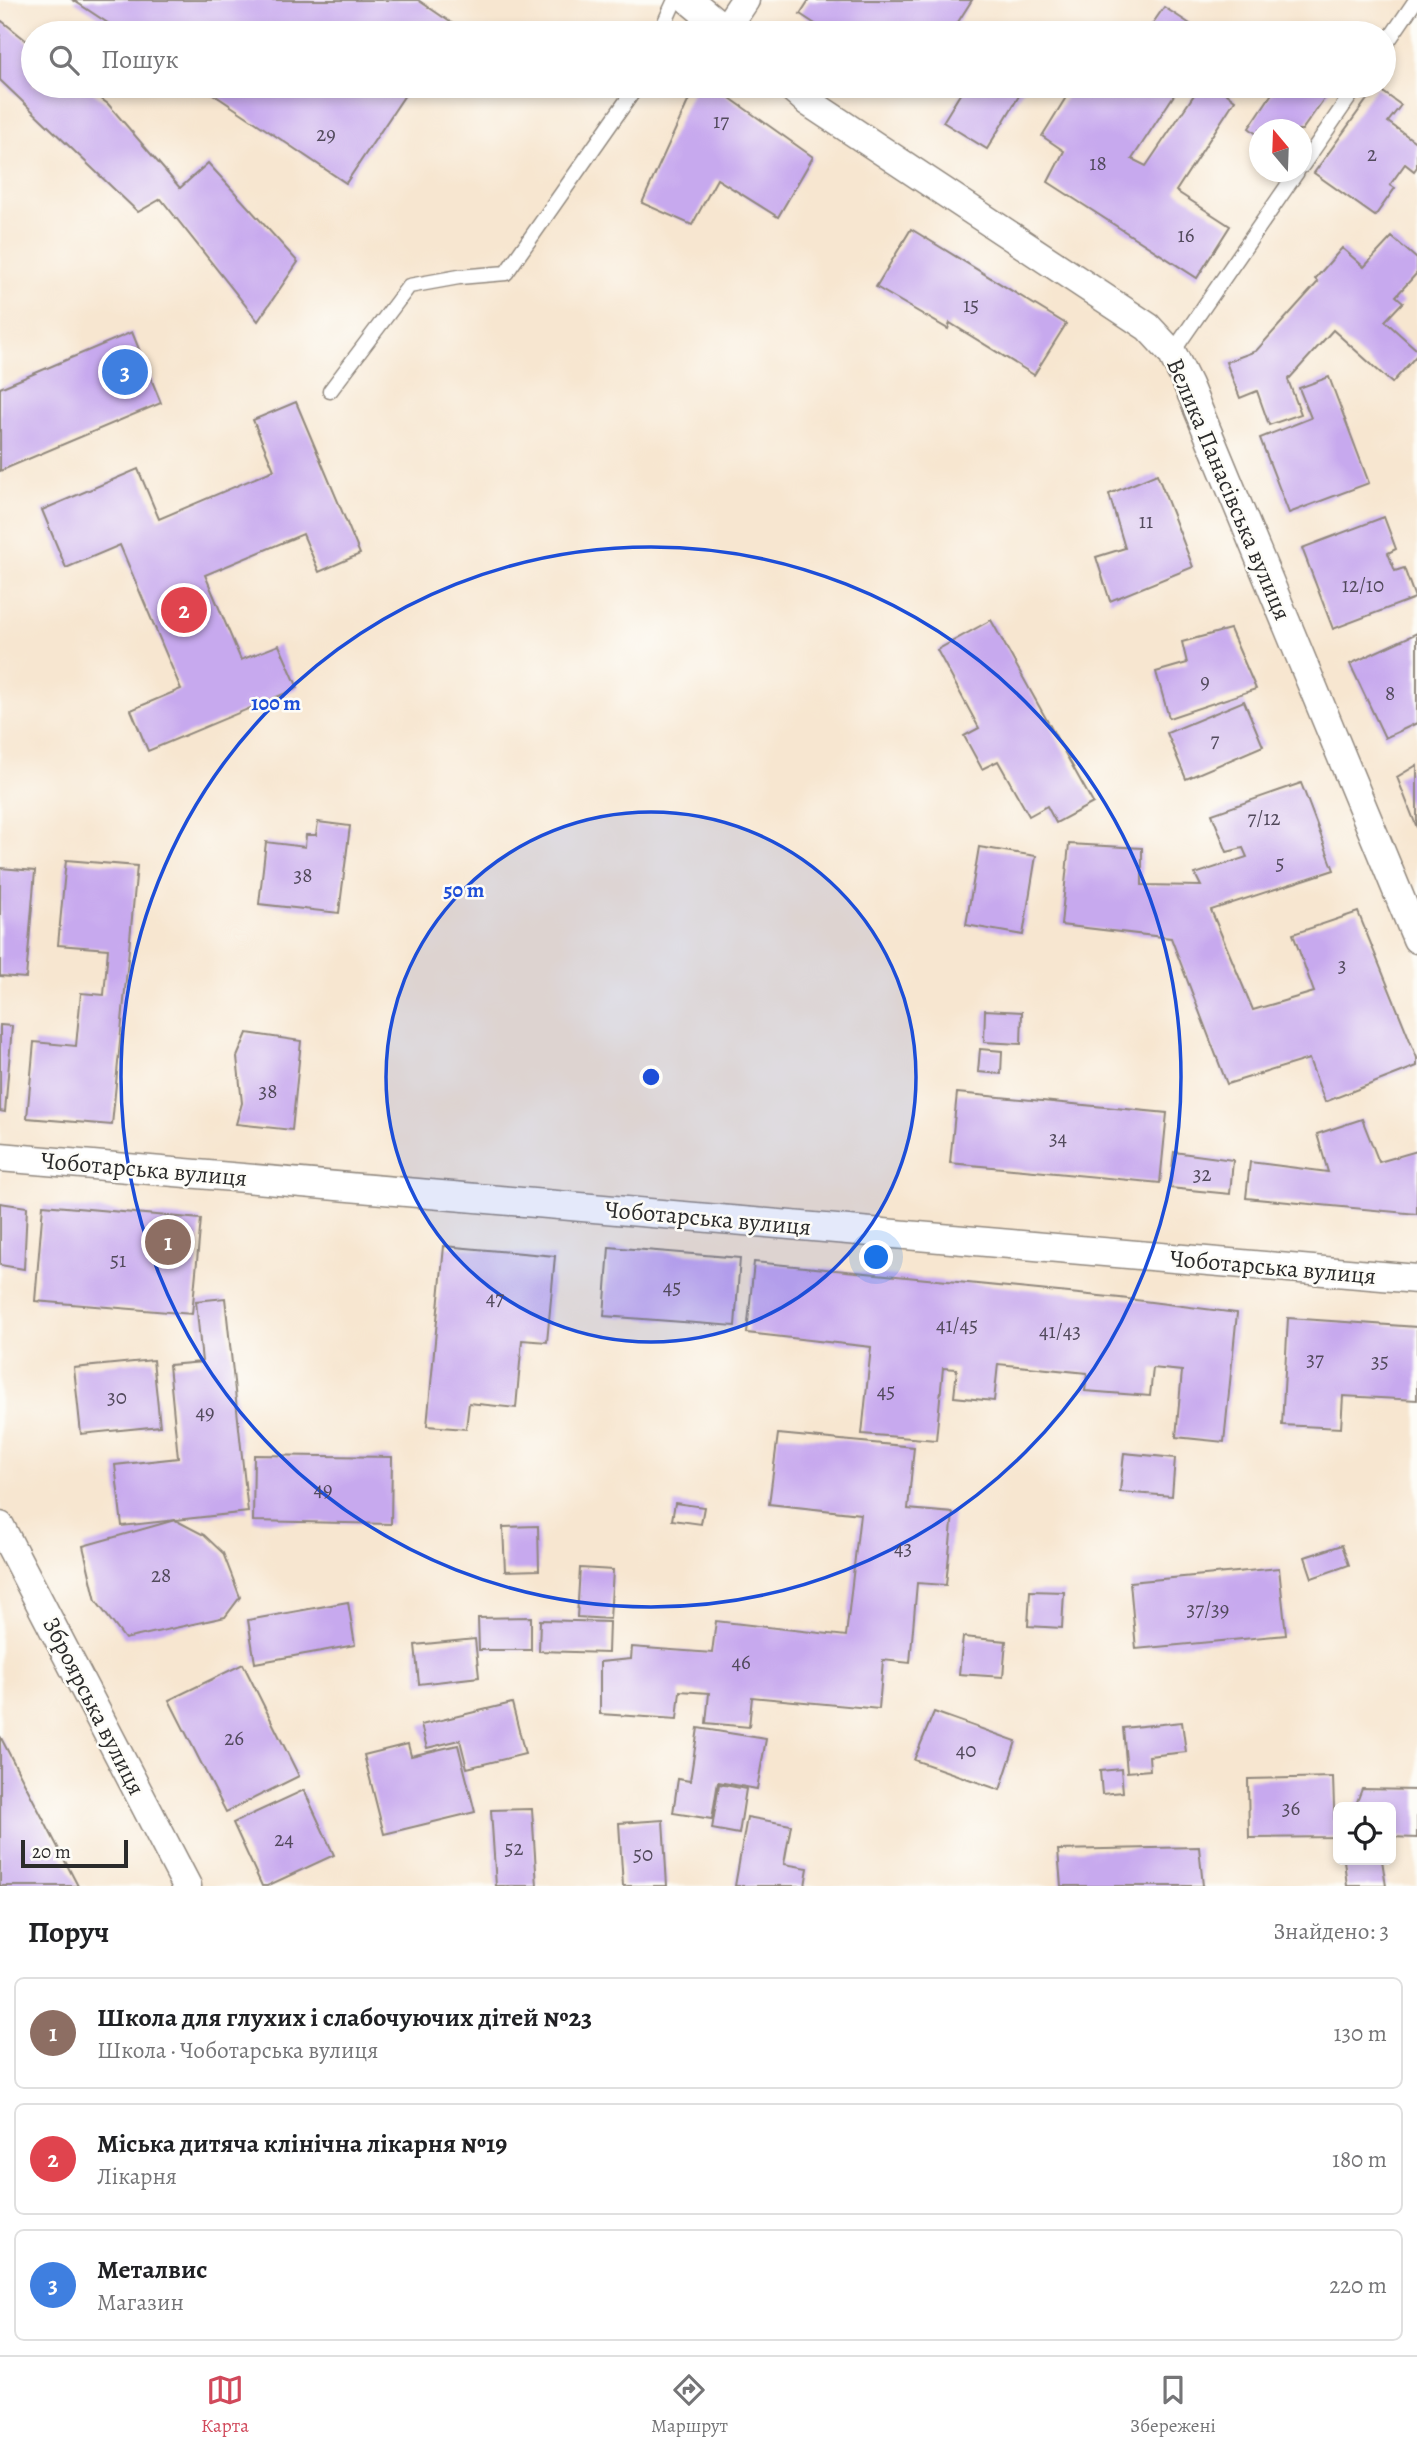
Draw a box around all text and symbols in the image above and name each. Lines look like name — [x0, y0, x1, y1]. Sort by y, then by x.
search box — [21, 21, 1396, 98]
icon: search — [45, 41, 83, 79]
text: Пошук — [101, 42, 179, 77]
house number: 17 — [713, 107, 729, 135]
north arrow — [1249, 119, 1312, 182]
house number: 29 — [316, 120, 336, 148]
house number: 2 — [1367, 140, 1377, 168]
house number: 18 — [1089, 149, 1107, 177]
house number: 16 — [1178, 221, 1195, 249]
house number: 15 — [963, 291, 979, 319]
pin: 3 — [102, 346, 148, 398]
street label: Велика Панасівська вулиця — [1159, 353, 1299, 625]
house number: 11 — [1139, 507, 1153, 535]
house number: 12/10 — [1342, 571, 1384, 599]
pin: 2 — [161, 584, 207, 636]
house number: 9 — [1200, 667, 1210, 695]
house number: 8 — [1385, 679, 1395, 707]
text: 100 m — [251, 689, 301, 717]
house number: 7 — [1211, 726, 1220, 754]
house number: 7/12 — [1248, 804, 1280, 832]
house number: 5 — [1275, 849, 1285, 877]
house number: 38 — [294, 861, 312, 889]
text: 50 m — [444, 876, 485, 904]
house number: 3 — [1338, 951, 1346, 979]
centre of rings — [639, 1065, 663, 1089]
house number: 38 — [259, 1077, 277, 1105]
house number: 34 — [1049, 1124, 1067, 1152]
street label: Чоботарська вулиця — [40, 1144, 248, 1194]
house number: 32 — [1193, 1160, 1211, 1188]
street label: Чоботарська вулиця — [604, 1193, 812, 1243]
pin: 1 — [145, 1216, 191, 1268]
your location — [859, 1240, 893, 1274]
street label: Чоботарська вулиця — [1169, 1242, 1377, 1292]
house number: 51 — [110, 1246, 126, 1274]
house number: 45 — [663, 1273, 681, 1301]
house number: 47 — [486, 1284, 504, 1312]
house number: 41/45 — [936, 1311, 978, 1339]
house number: 41/43 — [1039, 1317, 1081, 1345]
house number: 37 — [1306, 1345, 1324, 1373]
house number: 35 — [1371, 1347, 1389, 1375]
house number: 45 — [877, 1377, 895, 1405]
house number: 30 — [107, 1383, 127, 1411]
house number: 49 — [195, 1398, 215, 1426]
house number: 49 — [313, 1475, 333, 1503]
house number: 43 — [894, 1534, 912, 1562]
house number: 28 — [151, 1561, 171, 1589]
house number: 37/39 — [1187, 1595, 1229, 1623]
street label: Зброярська вулиця — [35, 1612, 153, 1800]
house number: 46 — [731, 1648, 751, 1676]
house number: 26 — [224, 1724, 244, 1752]
house number: 40 — [956, 1736, 976, 1764]
house number: 36 — [1282, 1794, 1301, 1822]
map controls — [1333, 1802, 1396, 1865]
button: locate — [1333, 1802, 1396, 1865]
house number: 24 — [274, 1825, 294, 1853]
house number: 52 — [504, 1834, 524, 1862]
scale bar — [21, 1837, 128, 1869]
text: 20 m — [32, 1839, 71, 1865]
house number: 50 — [633, 1840, 653, 1868]
text: Поруч — [28, 1912, 109, 1952]
text: Знайдено: 3 — [1273, 1916, 1389, 1947]
text: Школа для глухих і слабочуючих дітей №23 — [97, 2000, 592, 2035]
text: 1 — [49, 2018, 57, 2049]
text: 130 m — [1334, 2018, 1387, 2049]
text: Школа · Чоботарська вулиця — [97, 2035, 378, 2066]
text: Міська дитяча клінічна лікарня №19 — [97, 2126, 507, 2161]
text: 2 — [47, 2144, 59, 2175]
text: 180 m — [1332, 2144, 1387, 2175]
text: Лікарня — [97, 2161, 177, 2192]
text: Металвис — [97, 2252, 208, 2287]
text: 3 — [48, 2270, 58, 2301]
text: 220 m — [1329, 2270, 1387, 2301]
text: Магазин — [97, 2287, 184, 2318]
tab: Карта — [201, 2371, 249, 2439]
tab: Маршрут — [651, 2371, 728, 2439]
tab: Збережені — [1130, 2371, 1216, 2439]

